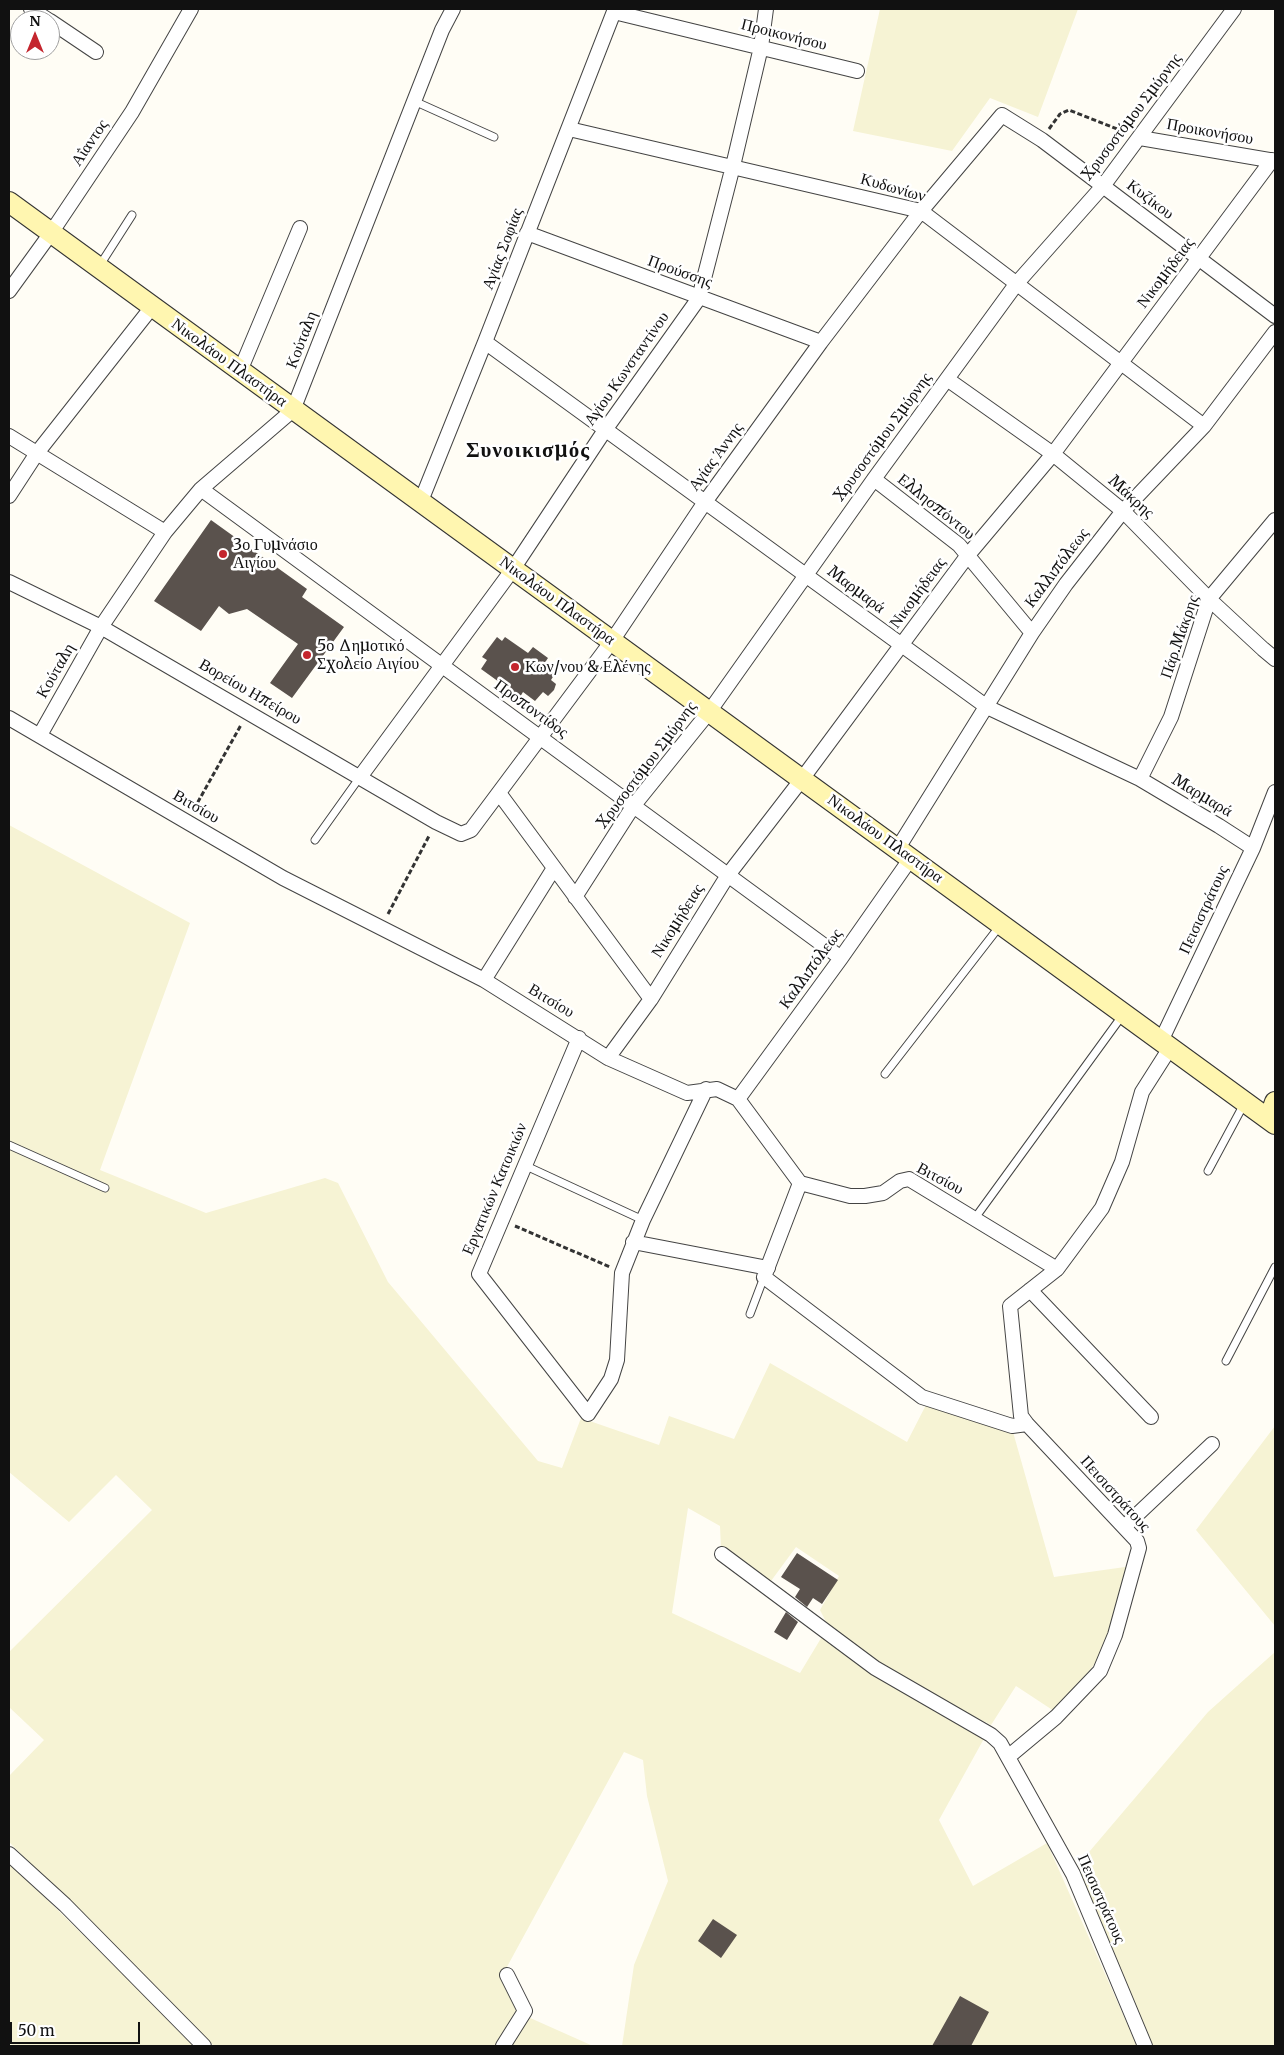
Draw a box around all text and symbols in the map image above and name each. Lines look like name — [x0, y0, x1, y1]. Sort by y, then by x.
north arrow — [10, 10, 60, 60]
text: N — [29, 12, 41, 30]
street label: Προικονήσου — [739, 15, 829, 55]
street label: Χρυσοστόμου Σμύρνης — [1078, 50, 1186, 184]
street label: Προικονήσου — [1165, 115, 1255, 149]
street label: Αΐαντος — [67, 116, 113, 170]
street label: Κυδωνίων — [858, 170, 928, 206]
street label: Κυζίκου — [1123, 176, 1177, 224]
street label: Αγίας Σοφίας — [479, 205, 527, 293]
street label: Νικομήδειας — [1133, 234, 1199, 312]
street label: Προύσσης — [645, 251, 715, 293]
street label: Αγίου Κωνσταντίνου — [580, 308, 674, 430]
street label: Κούταλη — [282, 309, 322, 371]
street label: Νικολάου Πλαστήρα — [168, 315, 290, 411]
street label: Χρυσοστόμου Σμύρνης — [830, 369, 936, 505]
street label: Αγίας Άννης — [685, 419, 747, 495]
district label: Συνοικισμός — [465, 438, 591, 464]
street label: Ελλησπόντου — [893, 470, 979, 544]
street label: Μάκρης — [1104, 471, 1158, 523]
street label: Καλλιπόλεως — [1021, 525, 1093, 611]
place label: 3ο Γυμνάσιο Αιγίου — [233, 535, 318, 573]
marker: 3ο Γυμνάσιο Αιγίου — [217, 548, 229, 560]
street label: Νικολάου Πλαστήρα — [496, 553, 618, 649]
street label: Νικομήδειας — [886, 554, 950, 632]
street label: Μαρμαρά — [823, 562, 889, 618]
street label: Πάρ.Μάκρης — [1157, 593, 1203, 681]
place label: 5ο Δημοτικό Σχολείο Αιγίου — [317, 636, 419, 674]
street label: Κούταλη — [33, 640, 79, 702]
marker: 5ο Δημοτικό Σχολείο Αιγίου — [301, 649, 313, 661]
street label: Βορείου Ηπείρου — [195, 655, 305, 729]
place label: Κων/νου & Ελένης — [525, 657, 651, 677]
marker: Κων/νου & Ελένης — [509, 661, 521, 673]
street label: Προποντίδος — [490, 676, 572, 742]
street label: Χρυσοστόμου Σμύρνης — [593, 698, 701, 832]
street label: Μαρμαρά — [1168, 771, 1236, 821]
street label: Βιτσίου — [169, 786, 223, 828]
street label: Νικολάου Πλαστήρα — [824, 791, 946, 887]
street label: Πεισιστράτους — [1175, 863, 1233, 957]
street label: Νικομήδειας — [648, 881, 708, 961]
street label: Καλλιπόλεως — [775, 925, 847, 1013]
street label: Βιτσίου — [525, 980, 577, 1022]
street label: Εργατικών Κατοικιών — [458, 1120, 532, 1258]
street label: Βιτσίου — [913, 1159, 967, 1199]
street label: Πεισιστράτους — [1076, 1452, 1154, 1536]
street label: Πεισιστράτους — [1073, 1851, 1129, 1947]
scale bar — [12, 2012, 142, 2044]
text: 50 m — [18, 2021, 55, 2040]

